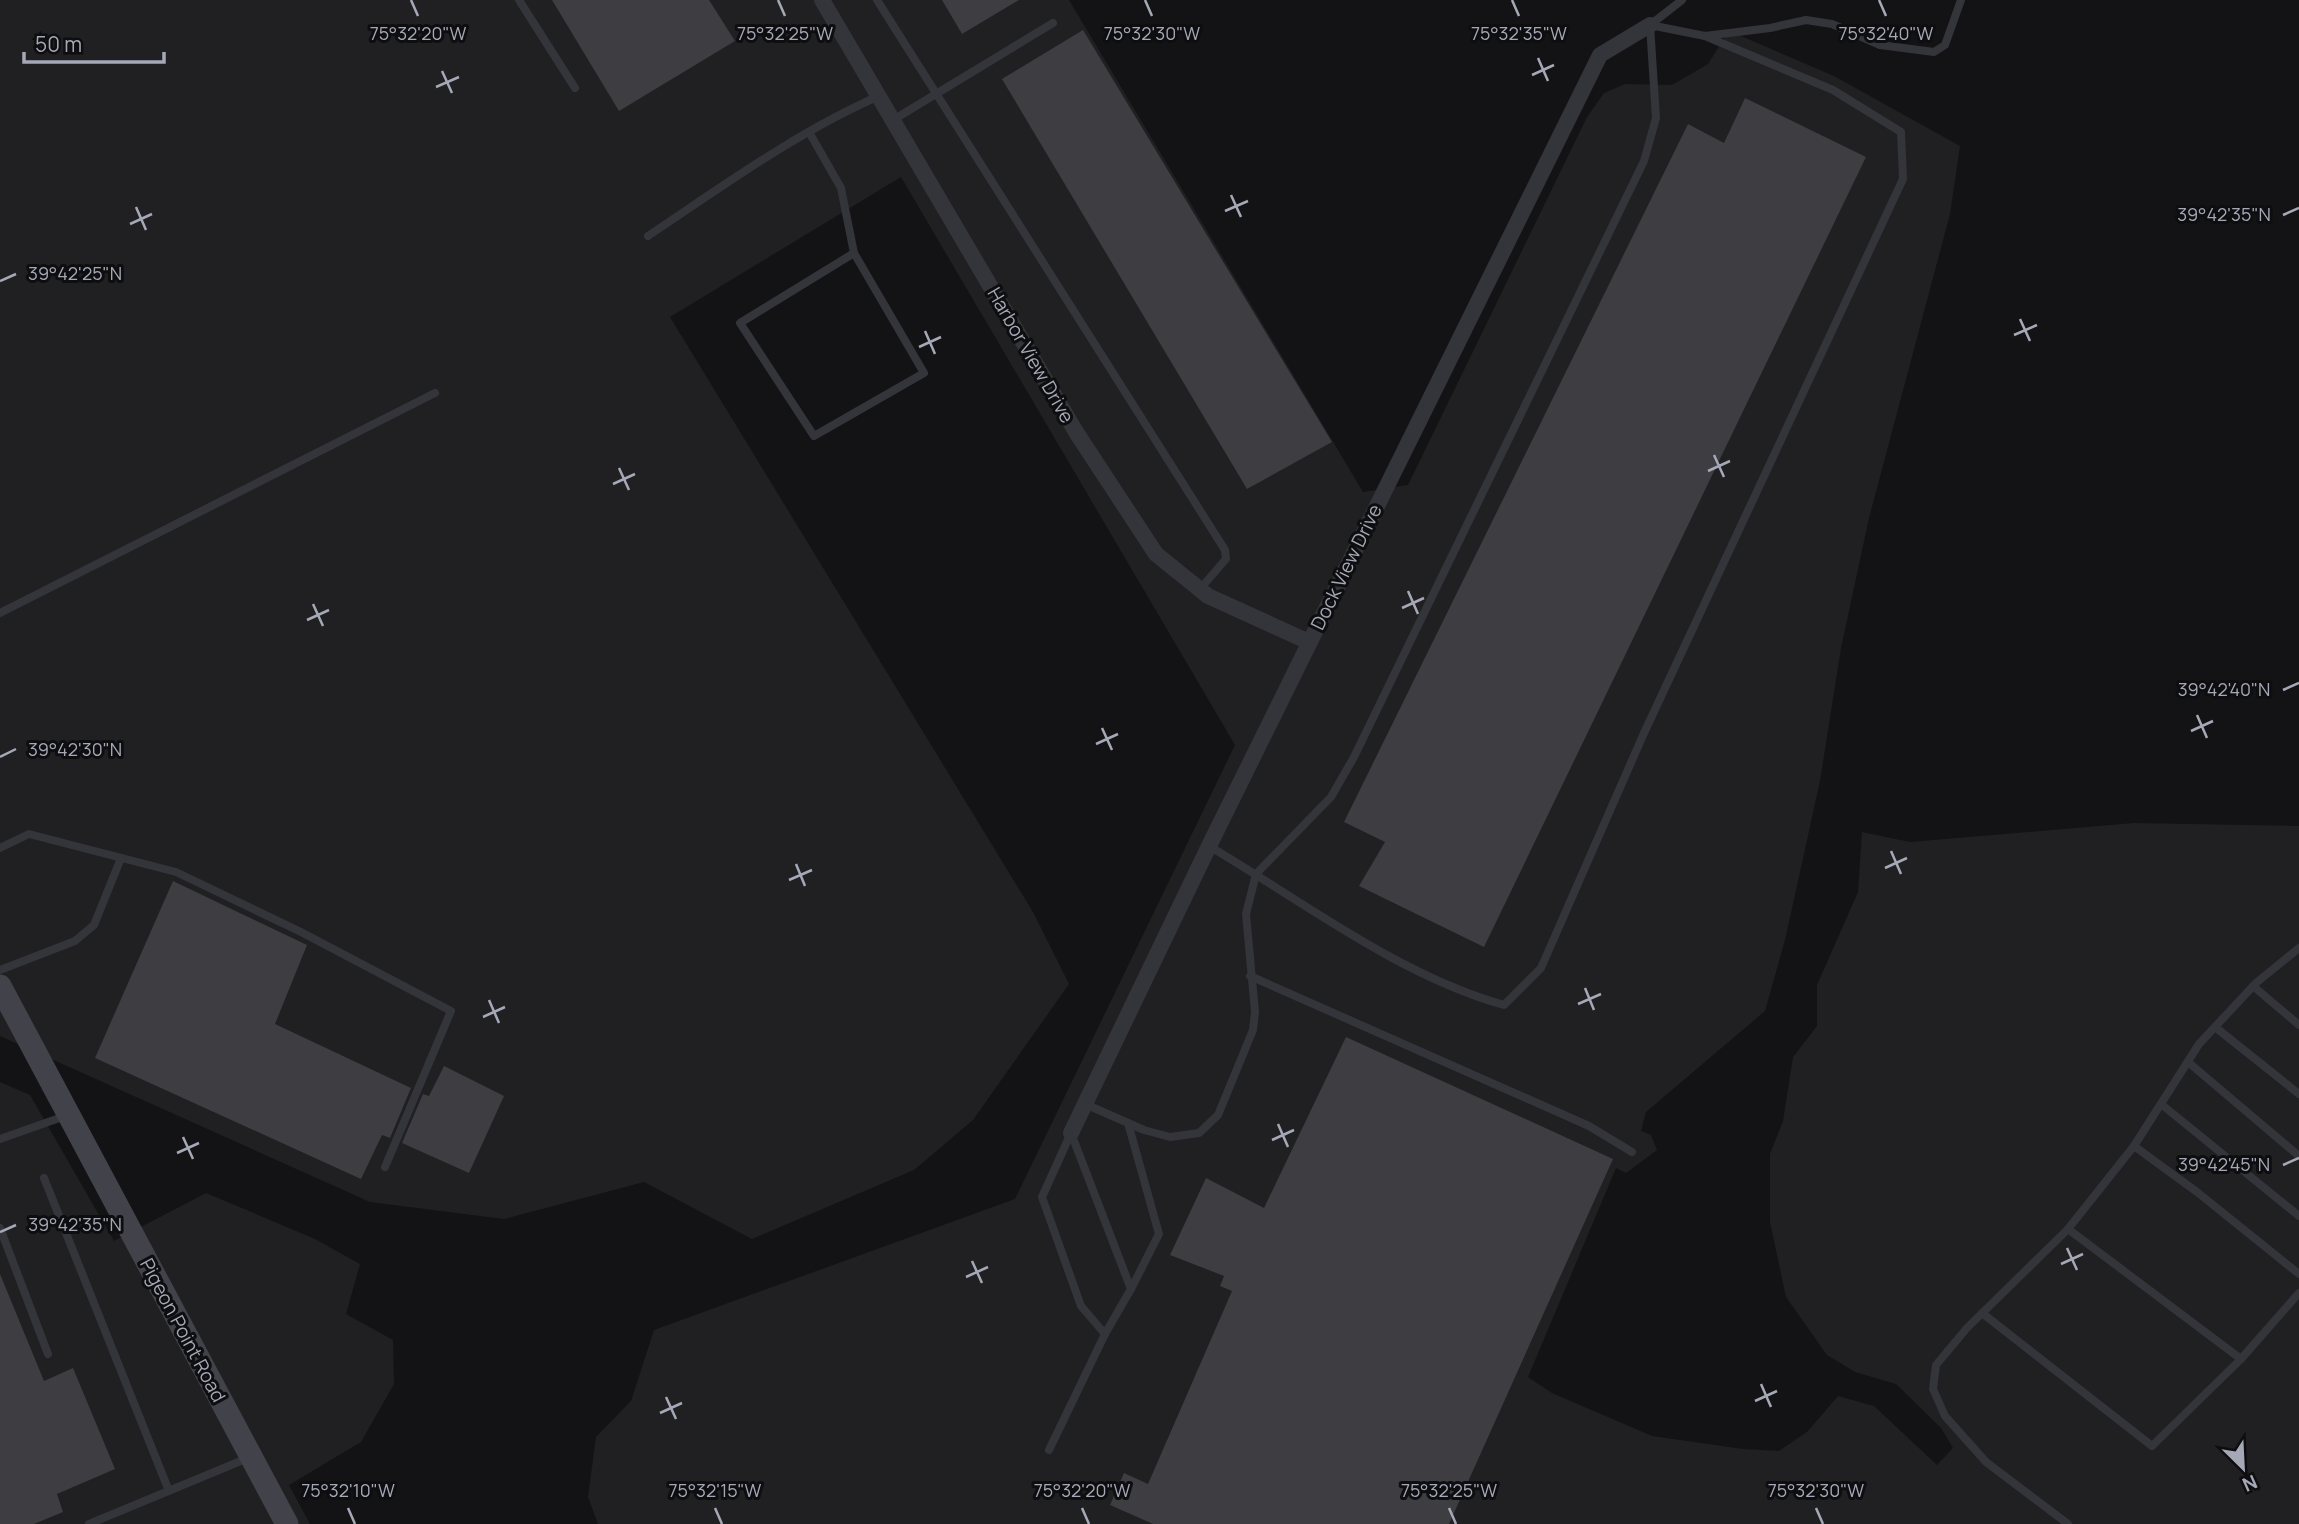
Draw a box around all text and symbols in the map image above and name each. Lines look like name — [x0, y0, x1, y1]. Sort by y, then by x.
scale bar — [24, 21, 164, 65]
text: 75°32'20"W — [370, 21, 467, 45]
text: 75°32'25"W — [737, 21, 833, 45]
text: 75°32'30"W — [1104, 21, 1200, 45]
text: 75°32'35"W — [1471, 21, 1567, 45]
text: 75°32'40"W — [1839, 21, 1934, 45]
text: 50 m — [35, 30, 82, 58]
text: 39°42'35"N — [2177, 202, 2271, 226]
text: 39°42'25"N — [28, 261, 122, 285]
street label: Harbor View Drive — [982, 282, 1080, 428]
street label: Dock View Drive — [1304, 500, 1388, 634]
text: 39°42'40"N — [2178, 677, 2270, 701]
text: 39°42'30"N — [28, 737, 122, 761]
text: 39°42'45"N — [2178, 1152, 2270, 1176]
text: 39°42'35"N — [28, 1212, 122, 1236]
street label: Pigeon Point Road — [134, 1254, 232, 1406]
north arrow — [2208, 1433, 2278, 1503]
text: N — [2238, 1469, 2261, 1498]
text: 75°32'10"W — [301, 1478, 395, 1502]
text: 75°32'15"W — [669, 1478, 762, 1502]
text: 75°32'20"W — [1034, 1478, 1131, 1502]
text: 75°32'25"W — [1401, 1478, 1497, 1502]
text: 75°32'30"W — [1768, 1478, 1864, 1502]

